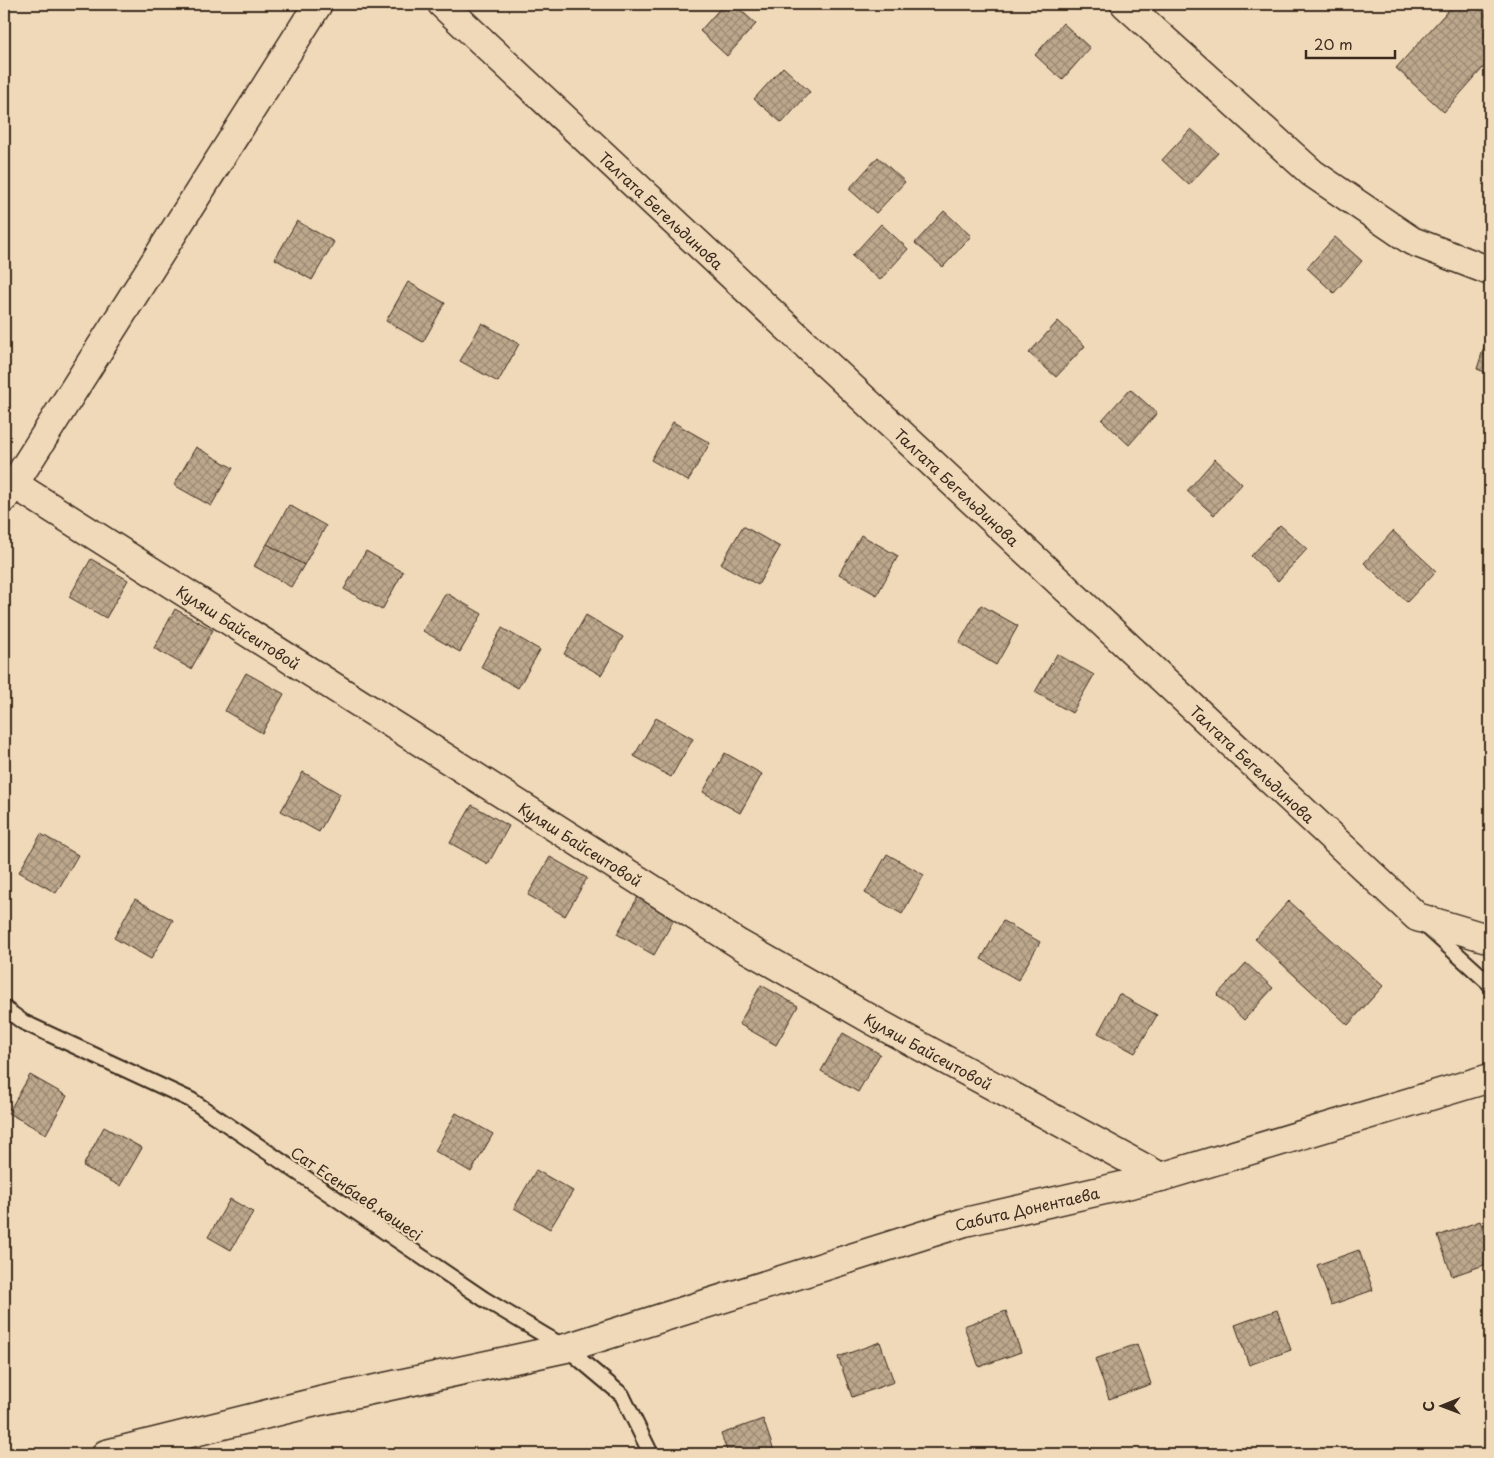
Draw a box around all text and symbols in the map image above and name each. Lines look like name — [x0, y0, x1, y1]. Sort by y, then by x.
scale bar — [1306, 28, 1395, 60]
text: 20 m — [1314, 32, 1353, 55]
street label: Талгата Бегельдинова — [594, 145, 730, 275]
street label: Талгата Бегельдинова — [890, 422, 1025, 551]
street label: Куляш Байсеитовой — [172, 579, 305, 674]
street label: Талгата Бегельдинова — [1185, 699, 1321, 828]
street label: Куляш Байсеитовой — [514, 796, 647, 891]
street label: Куляш Байсеитовой — [860, 1006, 997, 1095]
street label: Сат Есенбаев көшесі — [287, 1140, 427, 1246]
street label: Сабита Донентаева — [952, 1180, 1102, 1236]
north arrow — [1416, 1380, 1466, 1430]
text: С — [1418, 1401, 1439, 1412]

